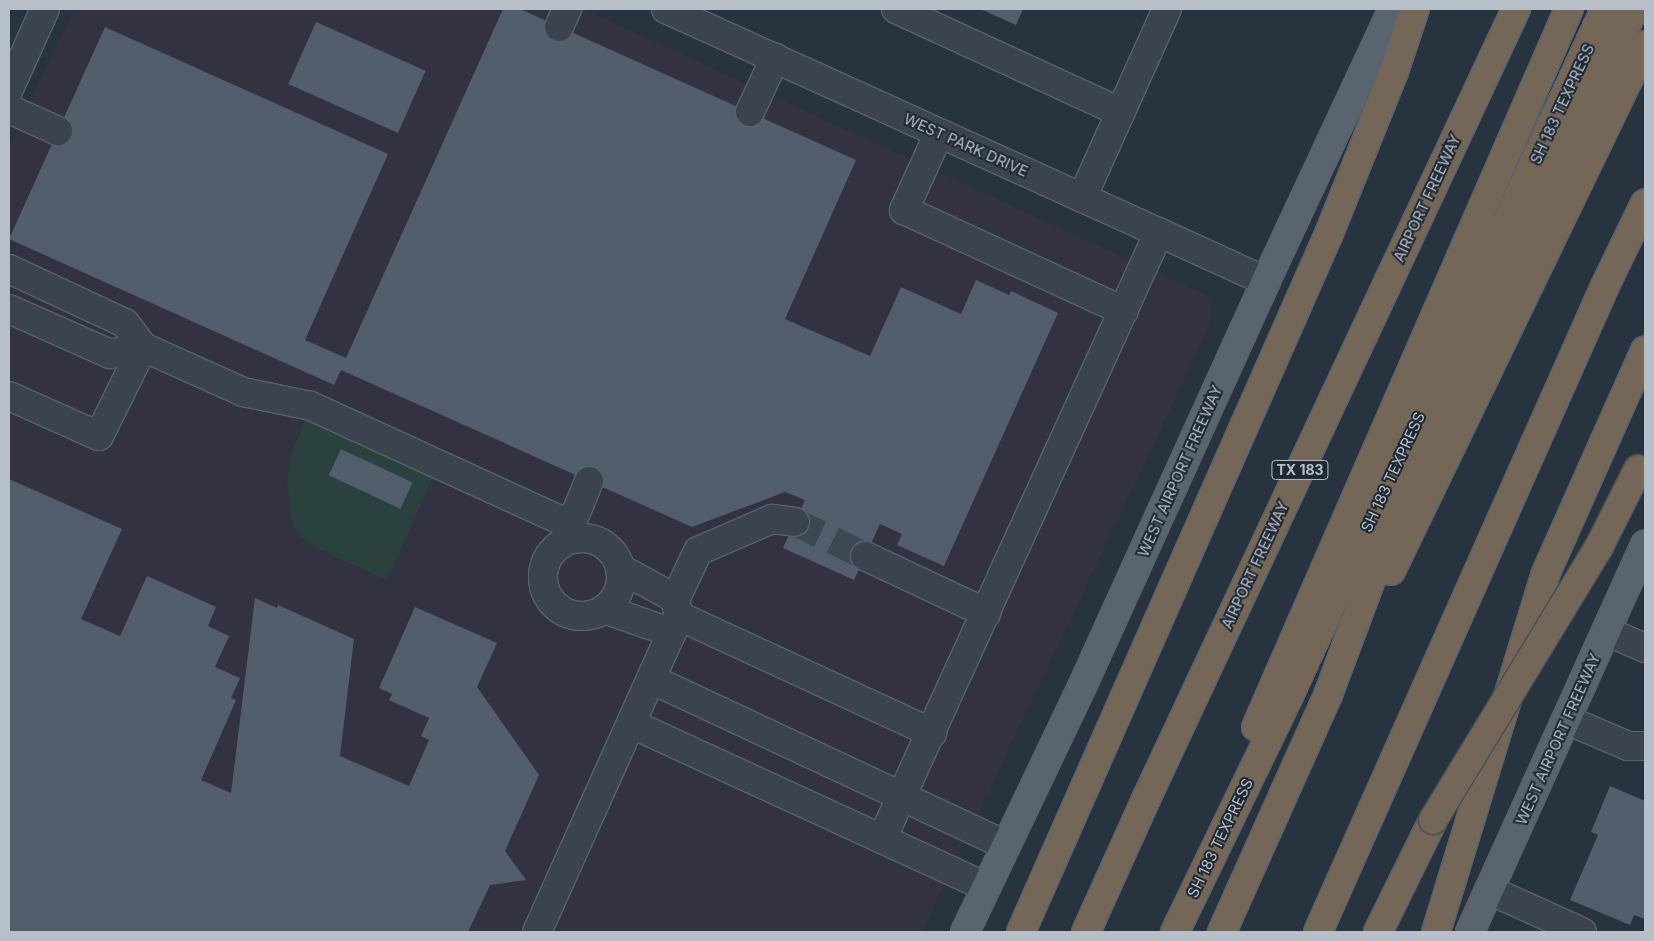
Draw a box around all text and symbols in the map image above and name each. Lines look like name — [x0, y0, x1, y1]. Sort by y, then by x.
street label: SH 183 TEXPRESS — [1526, 41, 1598, 167]
street label: WEST PARK DRIVE — [901, 110, 1031, 180]
street label: AIRPORT FREEWAY — [1390, 131, 1464, 265]
street label: WEST AIRPORT FREEWAY — [1134, 382, 1226, 560]
street label: SH 183 TEXPRESS — [1357, 409, 1429, 535]
road number: TX 183 — [1271, 458, 1329, 482]
street label: AIRPORT FREEWAY — [1218, 498, 1292, 632]
street label: WEST AIRPORT FREEWAY — [1512, 650, 1604, 828]
street label: SH 183 TEXPRESS — [1183, 776, 1257, 900]

